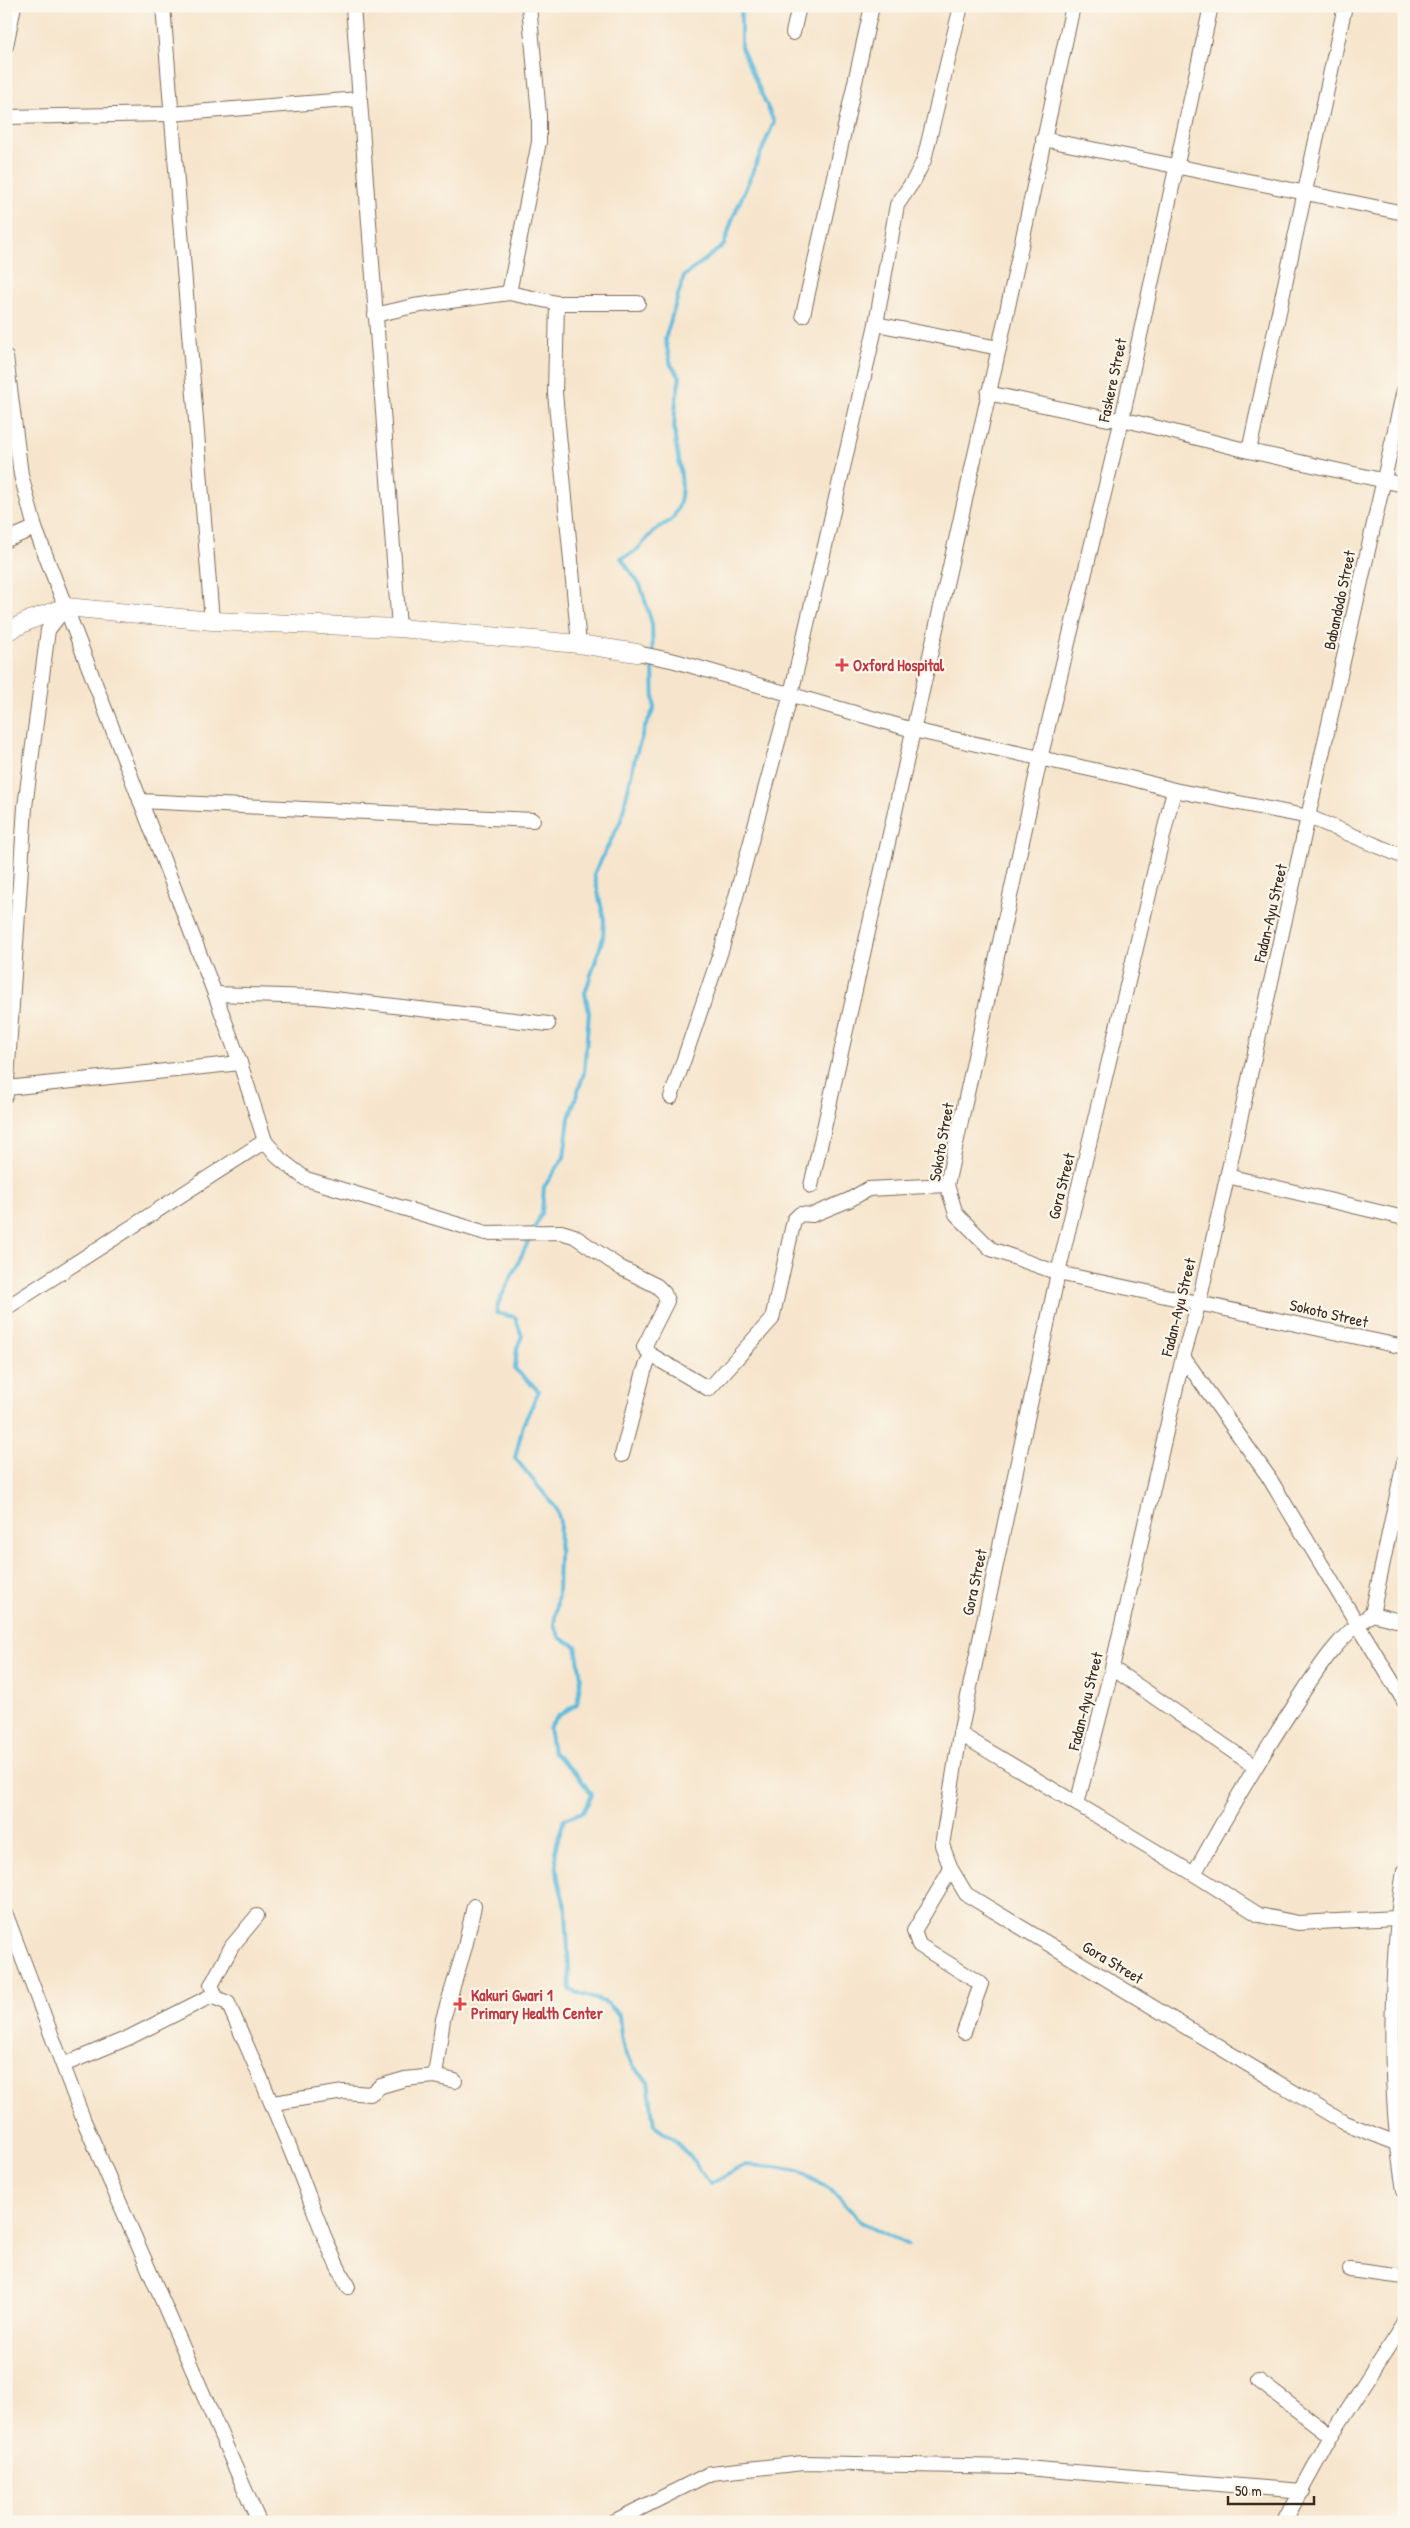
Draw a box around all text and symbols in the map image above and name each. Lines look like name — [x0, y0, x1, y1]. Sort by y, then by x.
street label: Faskere Street — [1092, 336, 1132, 425]
street label: Babandodo Street — [1318, 548, 1360, 652]
place label: Oxford Hospital — [853, 654, 945, 677]
marker: Oxford Hospital — [835, 658, 849, 672]
street label: Fadan-Ayu Street — [1248, 861, 1292, 965]
street label: Sokoto Street — [923, 1100, 959, 1183]
street label: Gora Street — [1042, 1150, 1080, 1221]
street label: Fadan-Ayu Street — [1155, 1255, 1201, 1359]
street label: Sokoto Street — [1288, 1293, 1371, 1333]
street label: Gora Street — [956, 1546, 992, 1617]
street label: Fadan-Ayu Street — [1062, 1649, 1108, 1753]
street label: Gora Street — [1078, 1935, 1148, 1989]
place label: Kakuri Gwari 1 Primary Health Center — [471, 1984, 604, 2025]
marker: Kakuri Gwari 1 Primary Health Center — [453, 1997, 467, 2011]
scale bar — [1228, 2473, 1314, 2505]
text: 50 m — [1235, 2480, 1262, 2501]

